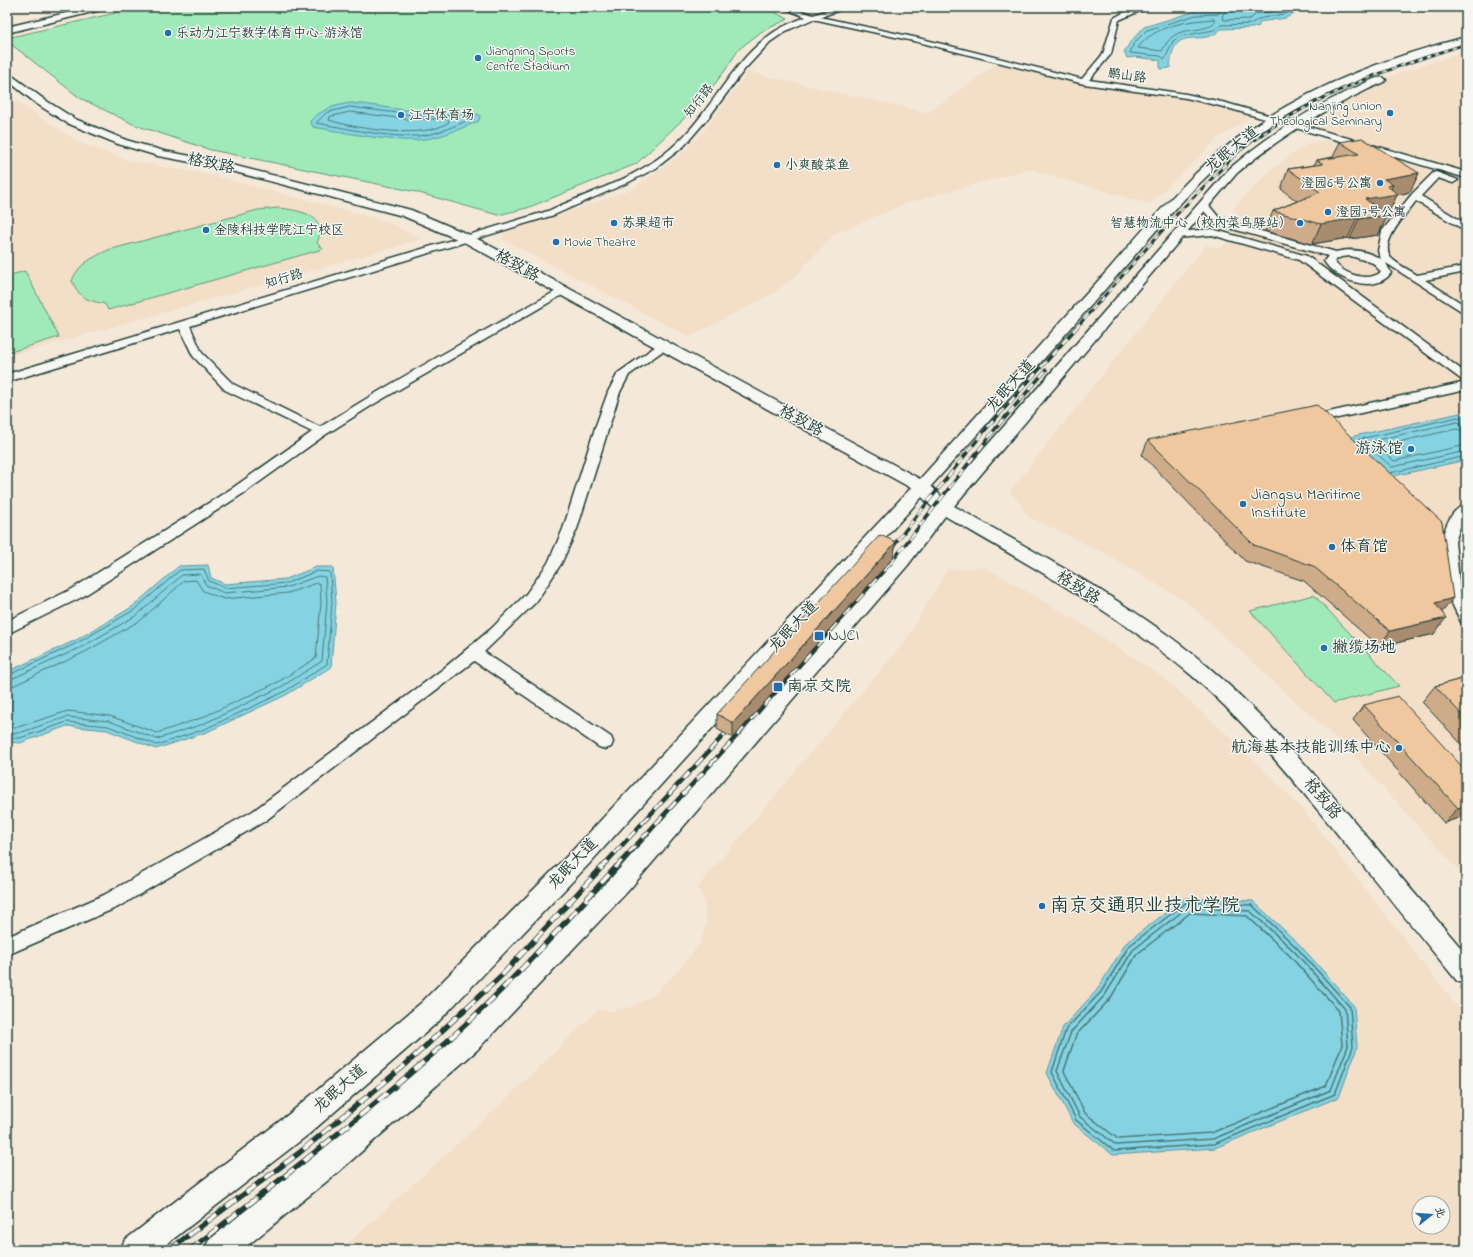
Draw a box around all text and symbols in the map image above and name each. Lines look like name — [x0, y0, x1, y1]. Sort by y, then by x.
place label: 乐动力江宁数字体育中心-游泳馆 — [176, 24, 363, 43]
marker: 乐动力江宁数字体育中心-游泳馆 — [163, 28, 173, 38]
place label: Jiangning Sports Centre Stadium — [486, 42, 576, 76]
marker: Jiangning Sports Centre Stadium — [473, 53, 483, 63]
street label: 鹏山路 — [1106, 64, 1148, 88]
street label: 知行路 — [680, 80, 718, 122]
place label: Nanjing Union Theological Seminary — [1270, 97, 1382, 132]
place label: 江宁体育场 — [409, 106, 474, 125]
marker: Nanjing Union Theological Seminary — [1385, 108, 1395, 118]
marker: 江宁体育场 — [396, 110, 406, 120]
street label: 龙眠大道 — [1200, 121, 1264, 179]
street label: 格致路 — [185, 147, 237, 181]
place label: 小爽酸菜鱼 — [785, 156, 850, 175]
marker: 小爽酸菜鱼 — [772, 160, 782, 170]
place label: 澄园6号公寓 — [1301, 174, 1372, 193]
marker: 澄园6号公寓 — [1375, 178, 1385, 188]
place label: 澄园7号公寓 — [1336, 203, 1406, 222]
marker: 澄园7号公寓 — [1323, 207, 1333, 217]
place label: 苏果超市 — [622, 214, 674, 233]
place label: 智慧物流中心（校内菜鸟驿站） — [1110, 214, 1292, 233]
marker: 苏果超市 — [609, 218, 619, 228]
marker: 智慧物流中心（校内菜鸟驿站） — [1295, 218, 1305, 228]
place label: 金陵科技学院江宁校区 — [214, 221, 344, 240]
marker: 金陵科技学院江宁校区 — [201, 225, 211, 235]
place label: Movie Theatre — [564, 233, 636, 252]
marker: Movie Theatre — [551, 237, 561, 247]
street label: 格致路 — [490, 244, 544, 288]
street label: 知行路 — [263, 264, 305, 294]
street label: 龙眠大道 — [981, 354, 1041, 418]
street label: 格致路 — [774, 399, 828, 443]
place label: 游泳馆 — [1355, 437, 1403, 461]
marker: 游泳馆 — [1406, 444, 1416, 454]
place label: Jiangsu Maritime Institute — [1251, 483, 1362, 525]
marker: Jiangsu Maritime Institute — [1238, 499, 1248, 509]
place label: 体育馆 — [1340, 535, 1388, 559]
marker: 体育馆 — [1327, 542, 1337, 552]
street label: 格致路 — [1051, 565, 1105, 611]
street label: 龙眠大道 — [763, 595, 825, 659]
place label: NJCI — [828, 624, 859, 648]
marker: NJCI — [813, 630, 825, 642]
place label: 撇缆场地 — [1332, 636, 1396, 660]
marker: 撇缆场地 — [1319, 643, 1329, 653]
place label: 南京交院 — [787, 675, 851, 699]
marker: 南京交院 — [772, 681, 784, 693]
place label: 航海基本技能训练中心 — [1231, 736, 1391, 760]
marker: 航海基本技能训练中心 — [1394, 743, 1404, 753]
street label: 格致路 — [1297, 773, 1347, 825]
street label: 龙眠大道 — [542, 833, 604, 895]
place label: 南京交通职业技术学院 — [1050, 893, 1240, 920]
marker: 南京交通职业技术学院 — [1037, 901, 1047, 911]
street label: 龙眠大道 — [308, 1059, 372, 1119]
north arrow — [1411, 1195, 1451, 1235]
text: 北 — [1430, 1205, 1449, 1220]

